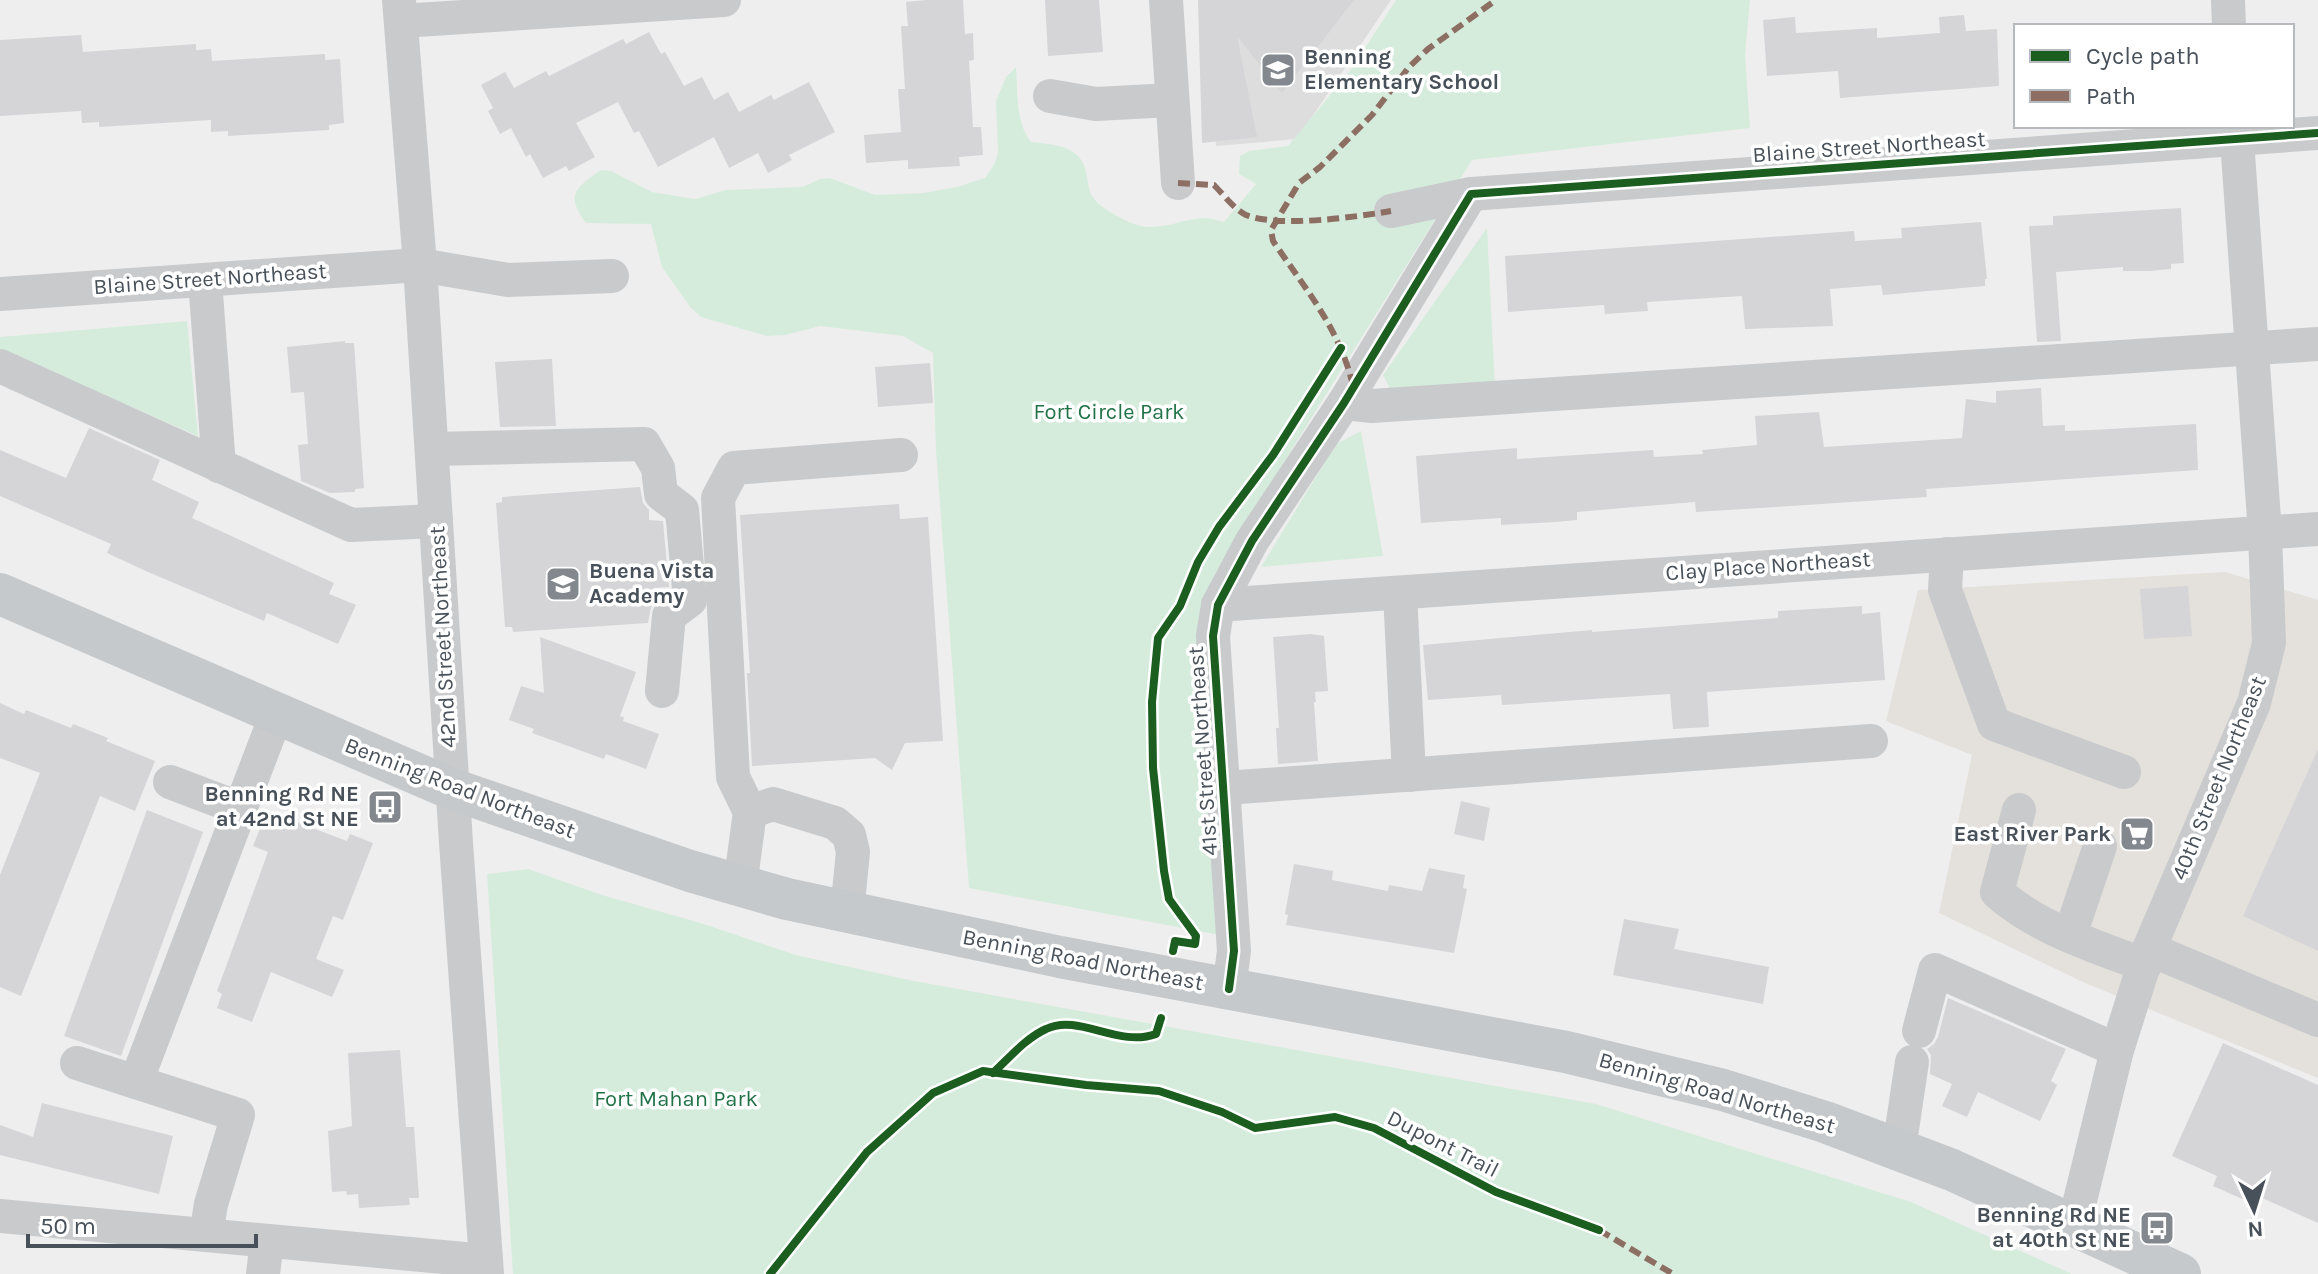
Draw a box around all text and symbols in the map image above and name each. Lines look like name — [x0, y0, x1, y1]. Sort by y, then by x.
legend — [2014, 24, 2294, 128]
text: Cycle path — [2086, 42, 2200, 70]
place label: Benning Elementary School — [1304, 44, 1499, 95]
school or university icon: Benning Elementary School — [1259, 51, 1297, 89]
text: Path — [2086, 82, 2136, 110]
street label: Blaine Street Northeast — [1752, 126, 1986, 168]
street label: Blaine Street Northeast — [93, 258, 327, 300]
park label: Fort Circle Park — [1033, 399, 1185, 425]
street label: 42nd Street Northeast — [424, 525, 462, 749]
street label: Clay Place Northeast — [1665, 546, 1871, 586]
place label: Buena Vista Academy — [589, 558, 714, 609]
school or university icon: Buena Vista Academy — [544, 565, 582, 603]
street label: 41st Street Northeast — [1183, 645, 1223, 857]
street label: 40th Street Northeast — [2166, 672, 2272, 884]
street label: Benning Road Northeast — [341, 732, 579, 844]
place label: Benning Rd NE at 42nd St NE — [204, 781, 359, 832]
bus stop icon: Benning Rd NE at 42nd St NE — [366, 788, 404, 826]
supermarket icon: East River Park — [2118, 815, 2156, 853]
place label: East River Park — [1953, 821, 2111, 847]
street label: Benning Road Northeast — [960, 924, 1206, 996]
street label: Benning Road Northeast — [1596, 1047, 1838, 1139]
park label: Fort Mahan Park — [594, 1086, 758, 1112]
street label: Dupont Trail — [1383, 1105, 1503, 1183]
north arrow — [2214, 1170, 2294, 1250]
scale bar — [28, 1198, 256, 1248]
place label: Benning Rd NE at 40th St NE — [1976, 1202, 2131, 1253]
bus stop icon: Benning Rd NE at 40th St NE — [2138, 1209, 2176, 1247]
text: 50 m — [40, 1212, 96, 1240]
text: N — [2247, 1215, 2264, 1242]

